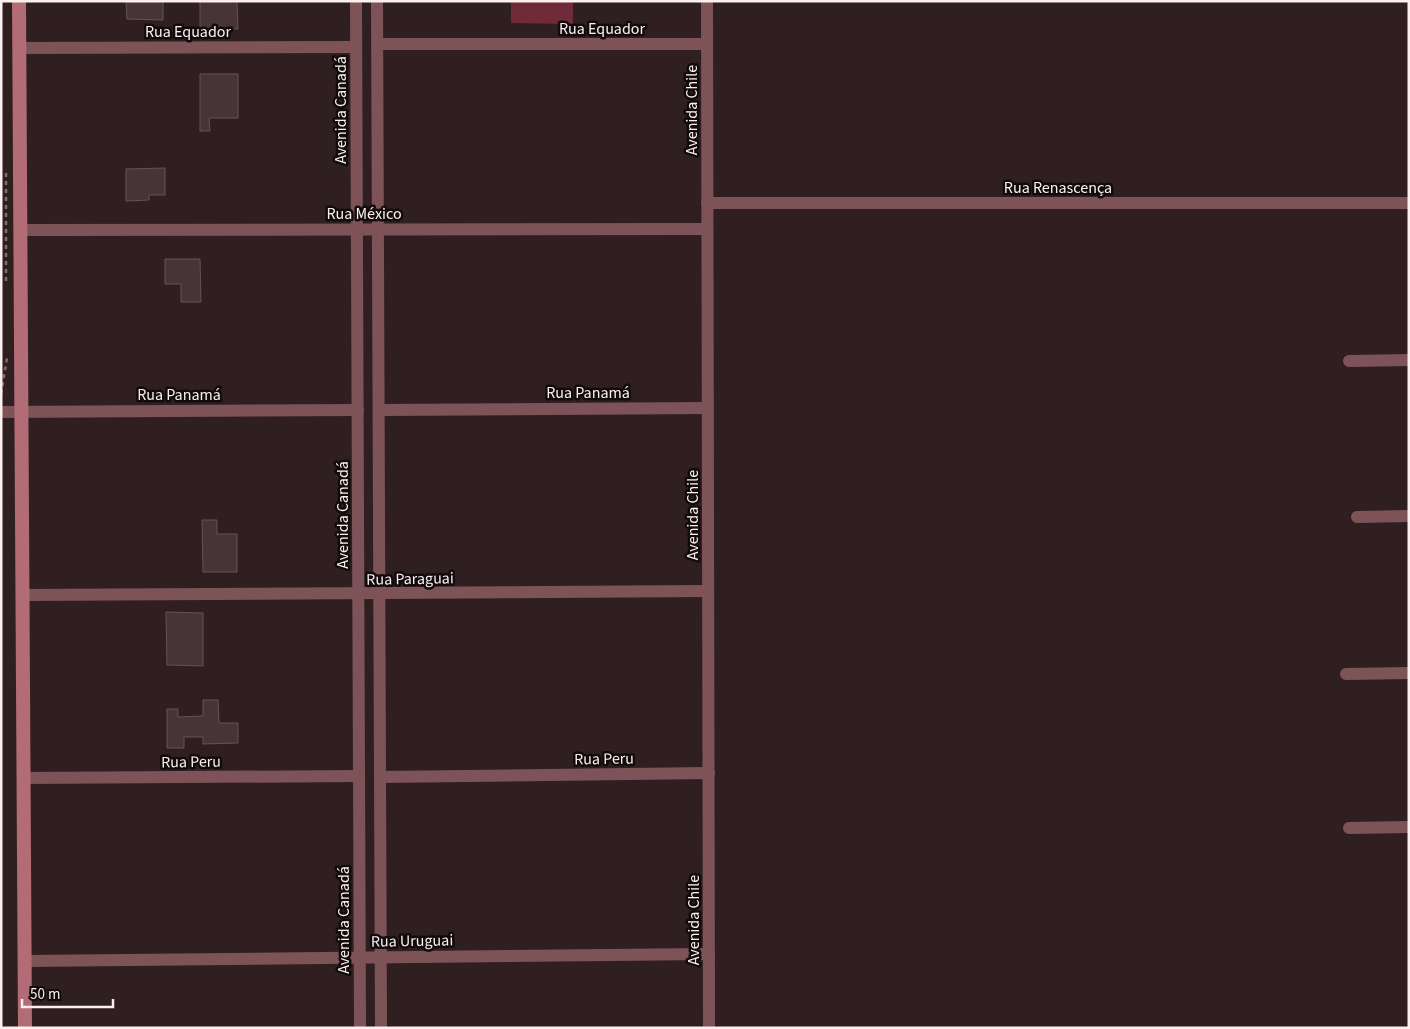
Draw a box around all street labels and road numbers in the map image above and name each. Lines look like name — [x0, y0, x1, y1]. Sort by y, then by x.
street label: Rua Equador — [559, 18, 645, 40]
street label: Rua Equador — [145, 21, 231, 43]
street label: Avenida Canadá — [330, 56, 352, 164]
street label: Avenida Chile — [681, 65, 703, 155]
street label: Rua Renascença — [1004, 177, 1112, 199]
street label: Rua México — [326, 203, 402, 225]
street label: Rua Panamá — [546, 382, 630, 404]
street label: Rua Panamá — [137, 384, 221, 406]
street label: Avenida Canadá — [332, 461, 354, 569]
street label: Avenida Chile — [682, 470, 704, 560]
street label: Rua Paraguai — [366, 567, 454, 591]
street label: Rua Peru — [574, 747, 634, 771]
street label: Rua Peru — [161, 750, 221, 774]
street label: Avenida Canadá — [333, 866, 355, 974]
street label: Avenida Chile — [683, 875, 705, 965]
street label: Rua Uruguai — [371, 929, 453, 953]

